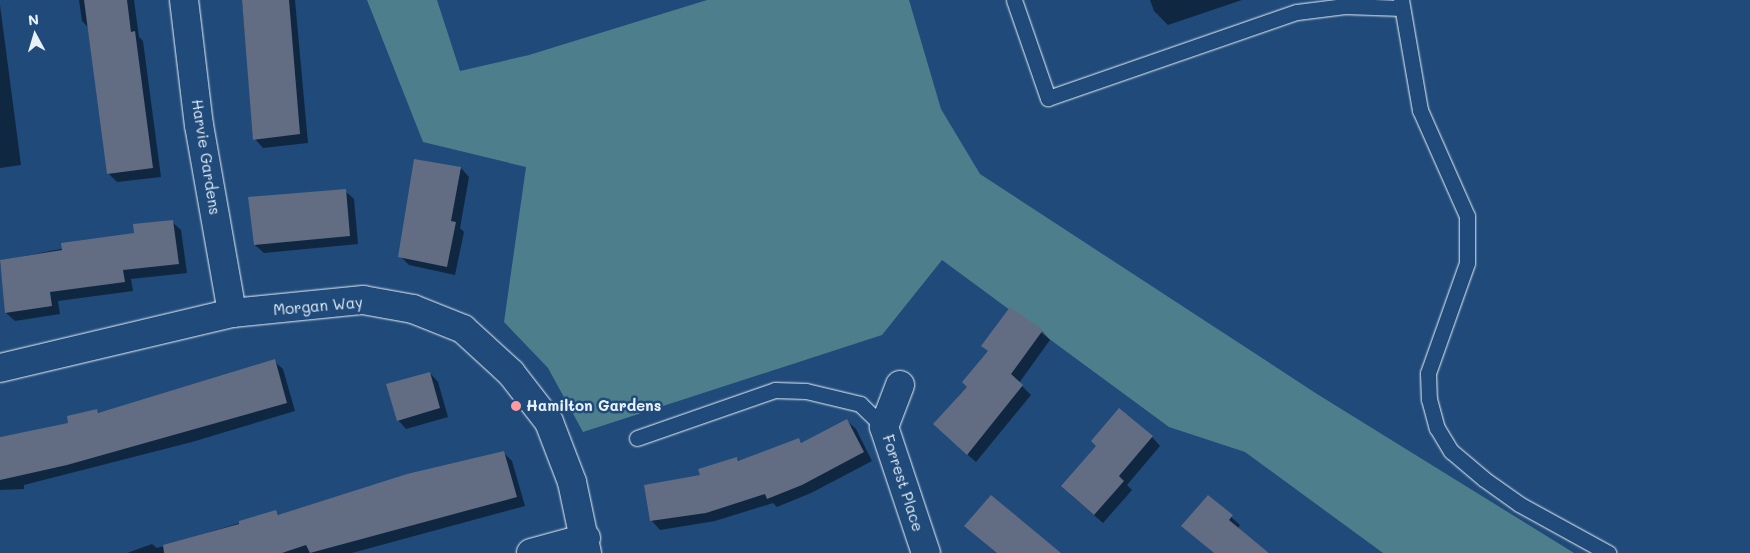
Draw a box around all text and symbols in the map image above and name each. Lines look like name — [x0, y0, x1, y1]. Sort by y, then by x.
north arrow — [10, 10, 60, 60]
text: N — [27, 10, 40, 30]
street label: Harvie Gardens — [188, 98, 224, 216]
street label: Morgan Way — [272, 293, 364, 319]
place label: Hamilton Gardens — [526, 397, 661, 415]
marker: Hamilton Gardens — [510, 400, 522, 412]
street label: Forrest Place — [879, 432, 927, 534]

